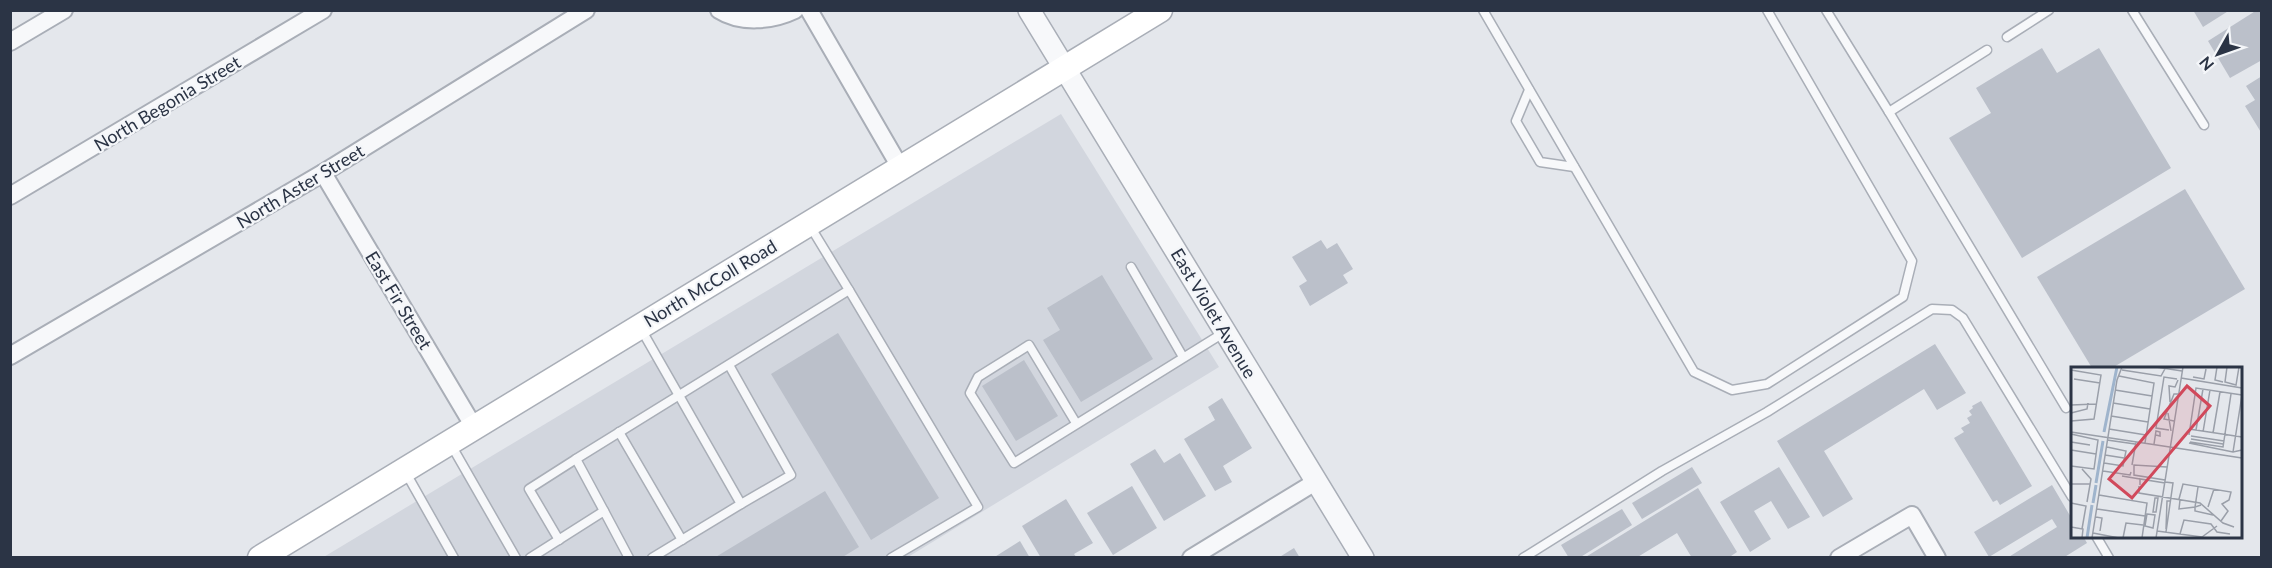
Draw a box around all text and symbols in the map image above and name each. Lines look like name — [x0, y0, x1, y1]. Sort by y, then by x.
north arrow — [2188, 24, 2248, 84]
street label: North Begonia Street — [90, 50, 245, 155]
text: N — [2195, 53, 2217, 75]
street label: North Aster Street — [232, 139, 368, 233]
street label: North McColl Road — [640, 235, 780, 331]
street label: East Violet Avenue — [1166, 244, 1262, 382]
street label: East Fir Street — [361, 247, 437, 354]
inset map — [2071, 367, 2242, 538]

